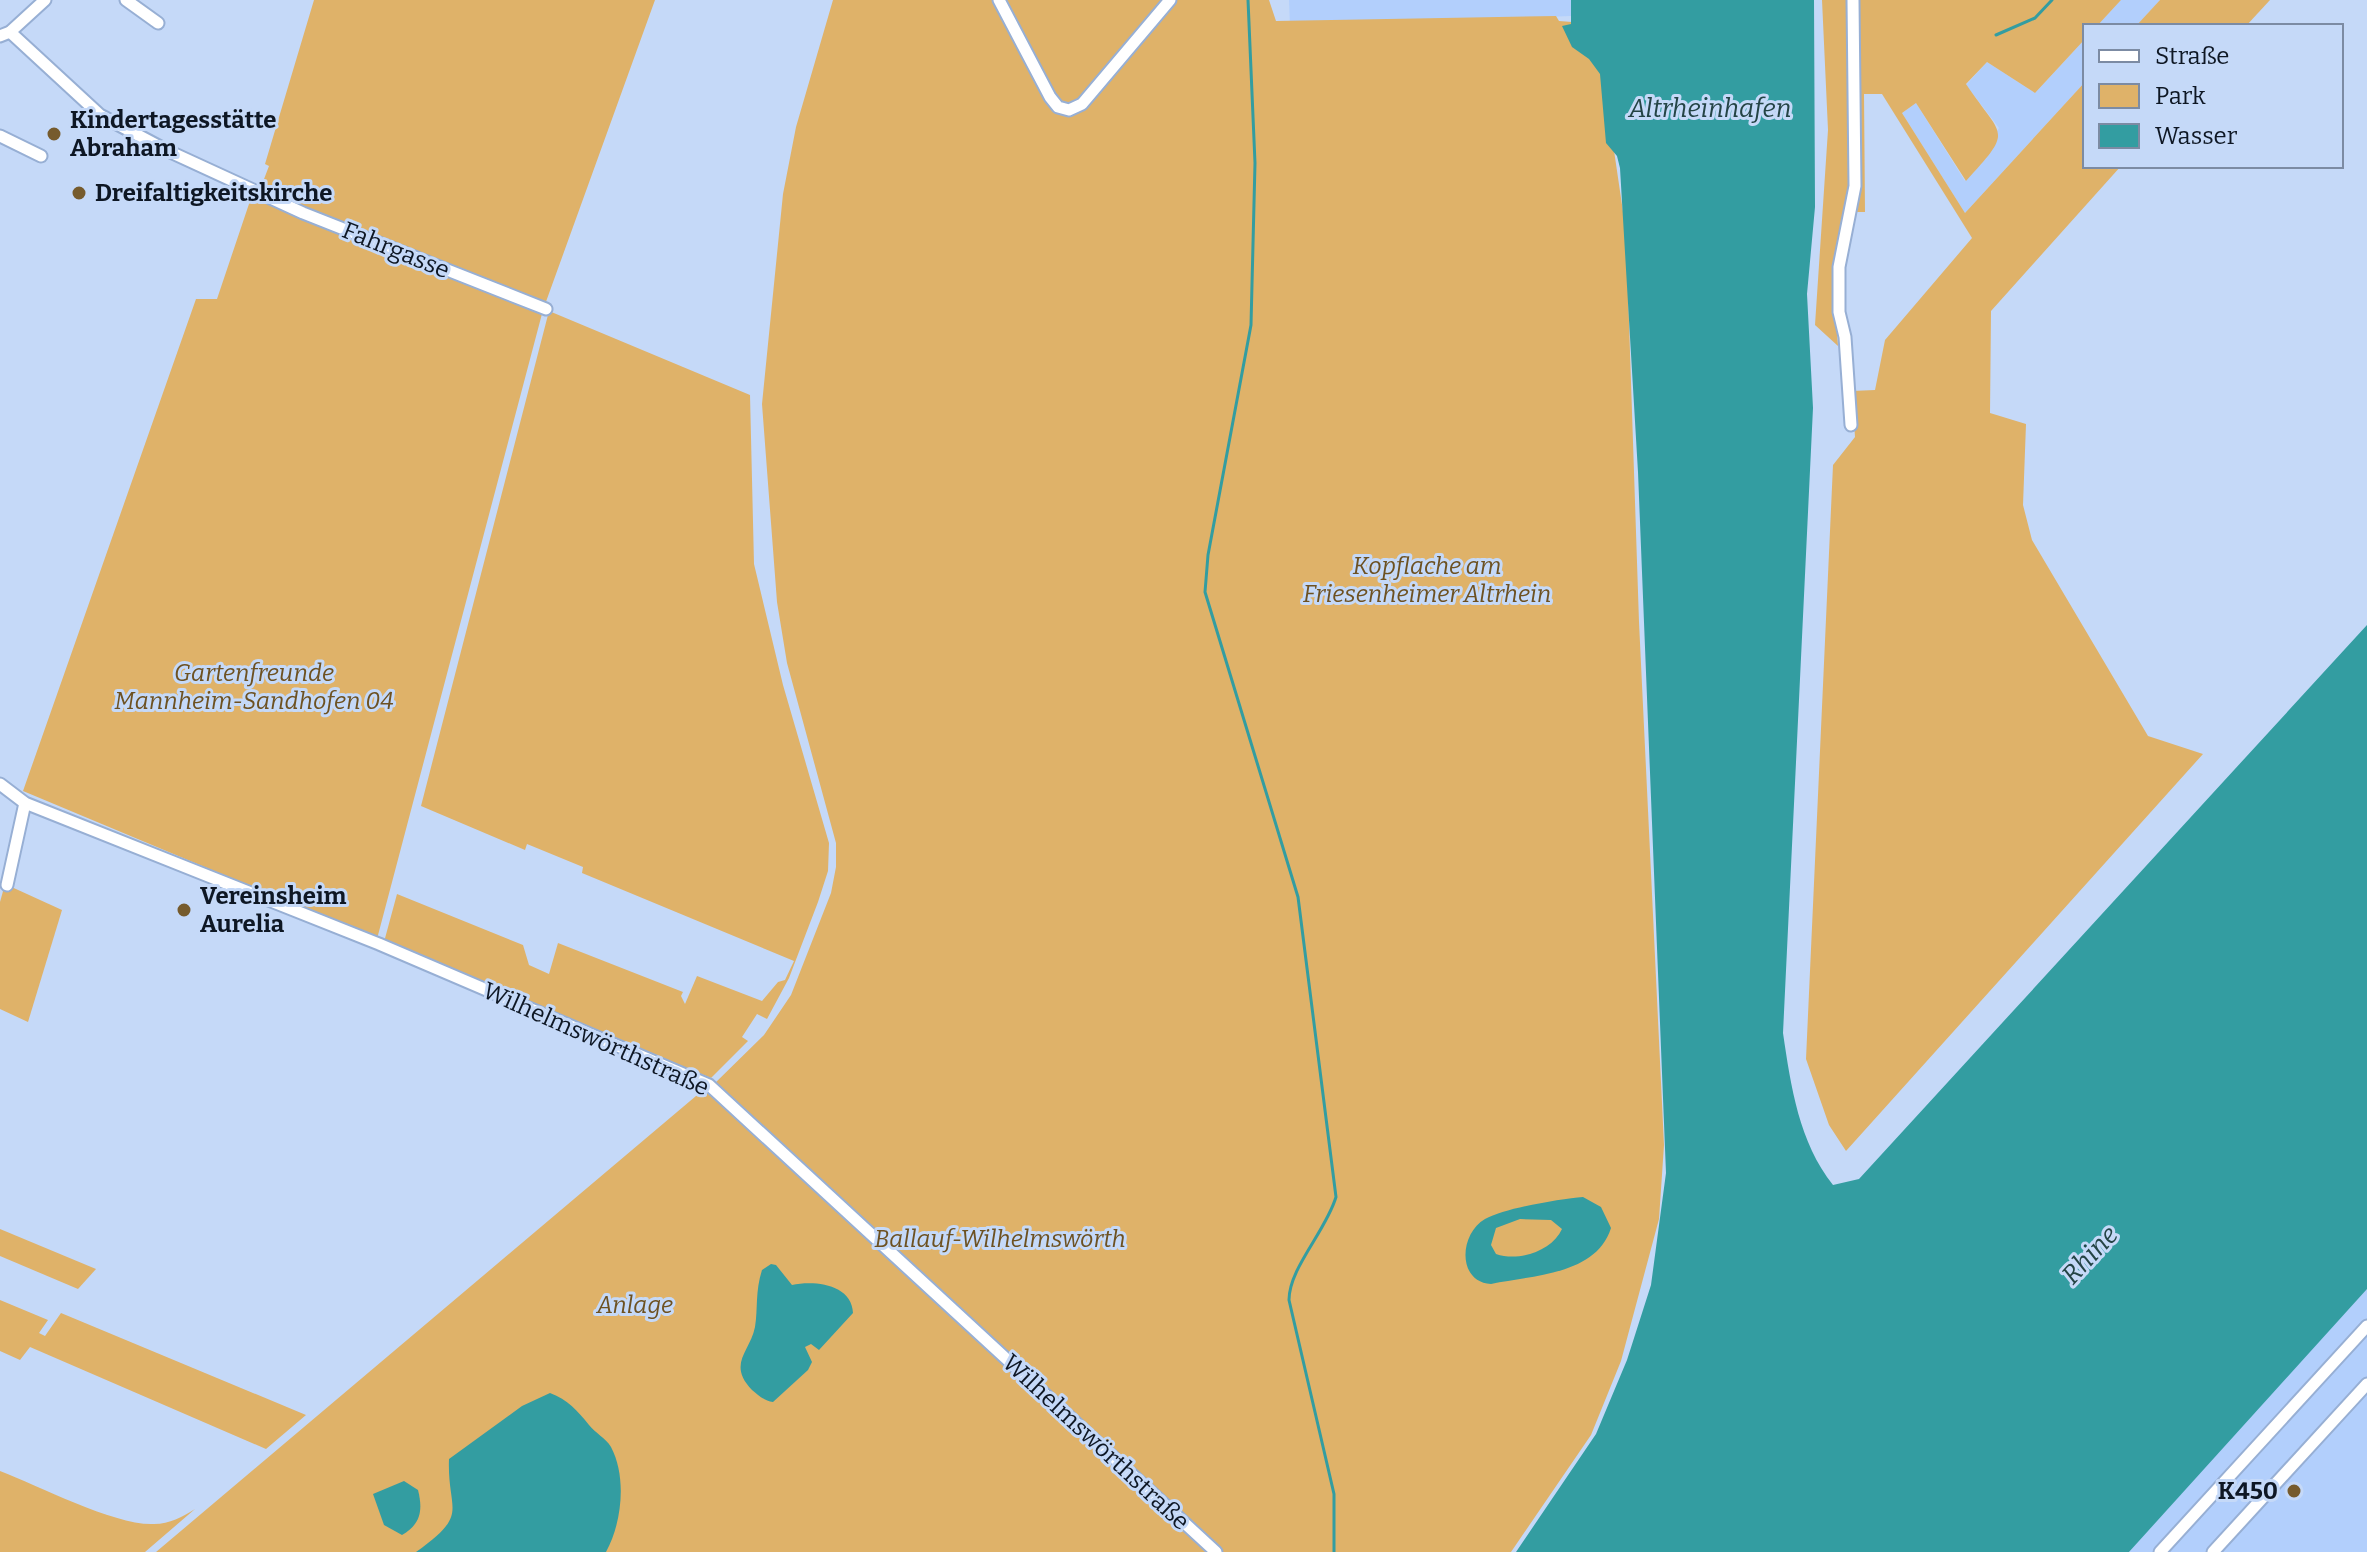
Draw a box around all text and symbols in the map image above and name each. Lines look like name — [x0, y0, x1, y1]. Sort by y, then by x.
legend — [2083, 24, 2343, 168]
text: Straße — [2155, 42, 2229, 70]
text: Park — [2155, 82, 2206, 110]
water label: Altrheinhafen — [1628, 93, 1791, 124]
place label: Kindertagesstätte Abraham — [70, 106, 276, 162]
text: Wasser — [2155, 122, 2238, 150]
marker: Kindertagesstätte Abraham — [45, 125, 63, 143]
place label: Dreifaltigkeitskirche — [95, 179, 332, 207]
marker: Dreifaltigkeitskirche — [70, 184, 88, 202]
street label: Fahrgasse — [338, 216, 454, 284]
park label: Kopflache am Friesenheimer Altrhein — [1303, 552, 1551, 608]
park label: Gartenfreunde Mannheim-Sandhofen 04 — [114, 659, 394, 715]
place label: Vereinsheim Aurelia — [200, 882, 347, 938]
marker: Vereinsheim Aurelia — [175, 901, 193, 919]
street label: Wilhelmswörthstraße — [479, 976, 713, 1102]
water label: Rhine — [2055, 1219, 2125, 1291]
park label: Ballauf-Wilhelmswörth — [874, 1225, 1126, 1253]
park label: Anlage — [596, 1291, 673, 1319]
street label: Wilhelmswörthstraße — [997, 1348, 1195, 1536]
place label: K450 — [2218, 1477, 2278, 1505]
marker: K450 — [2285, 1482, 2303, 1500]

